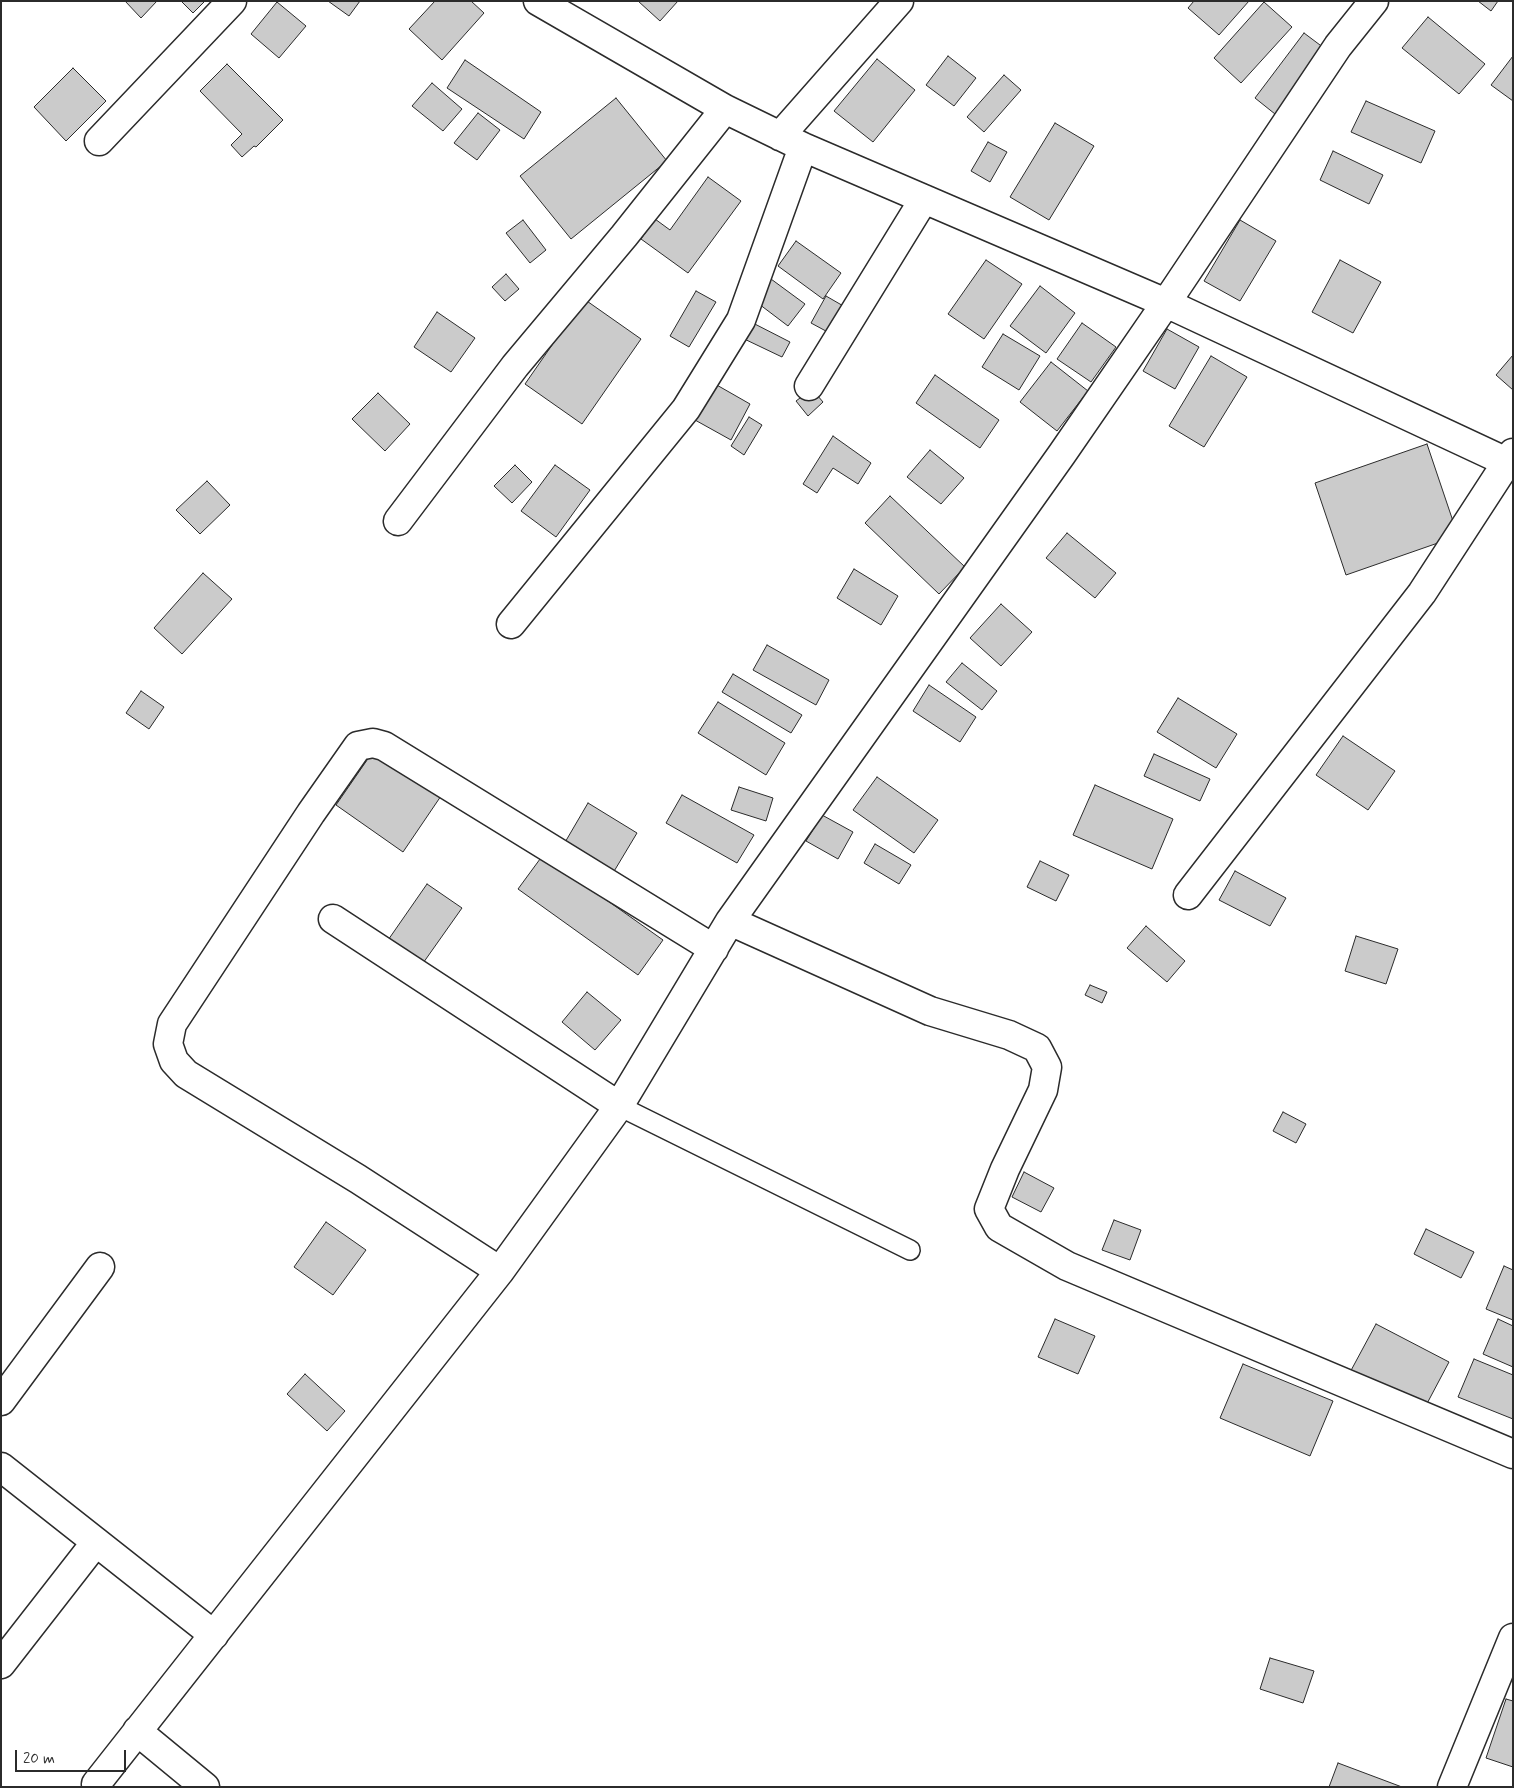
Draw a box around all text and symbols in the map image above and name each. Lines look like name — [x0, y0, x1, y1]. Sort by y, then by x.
scale bar — [18, 1740, 129, 1772]
text: 20 m — [23, 1749, 55, 1769]

